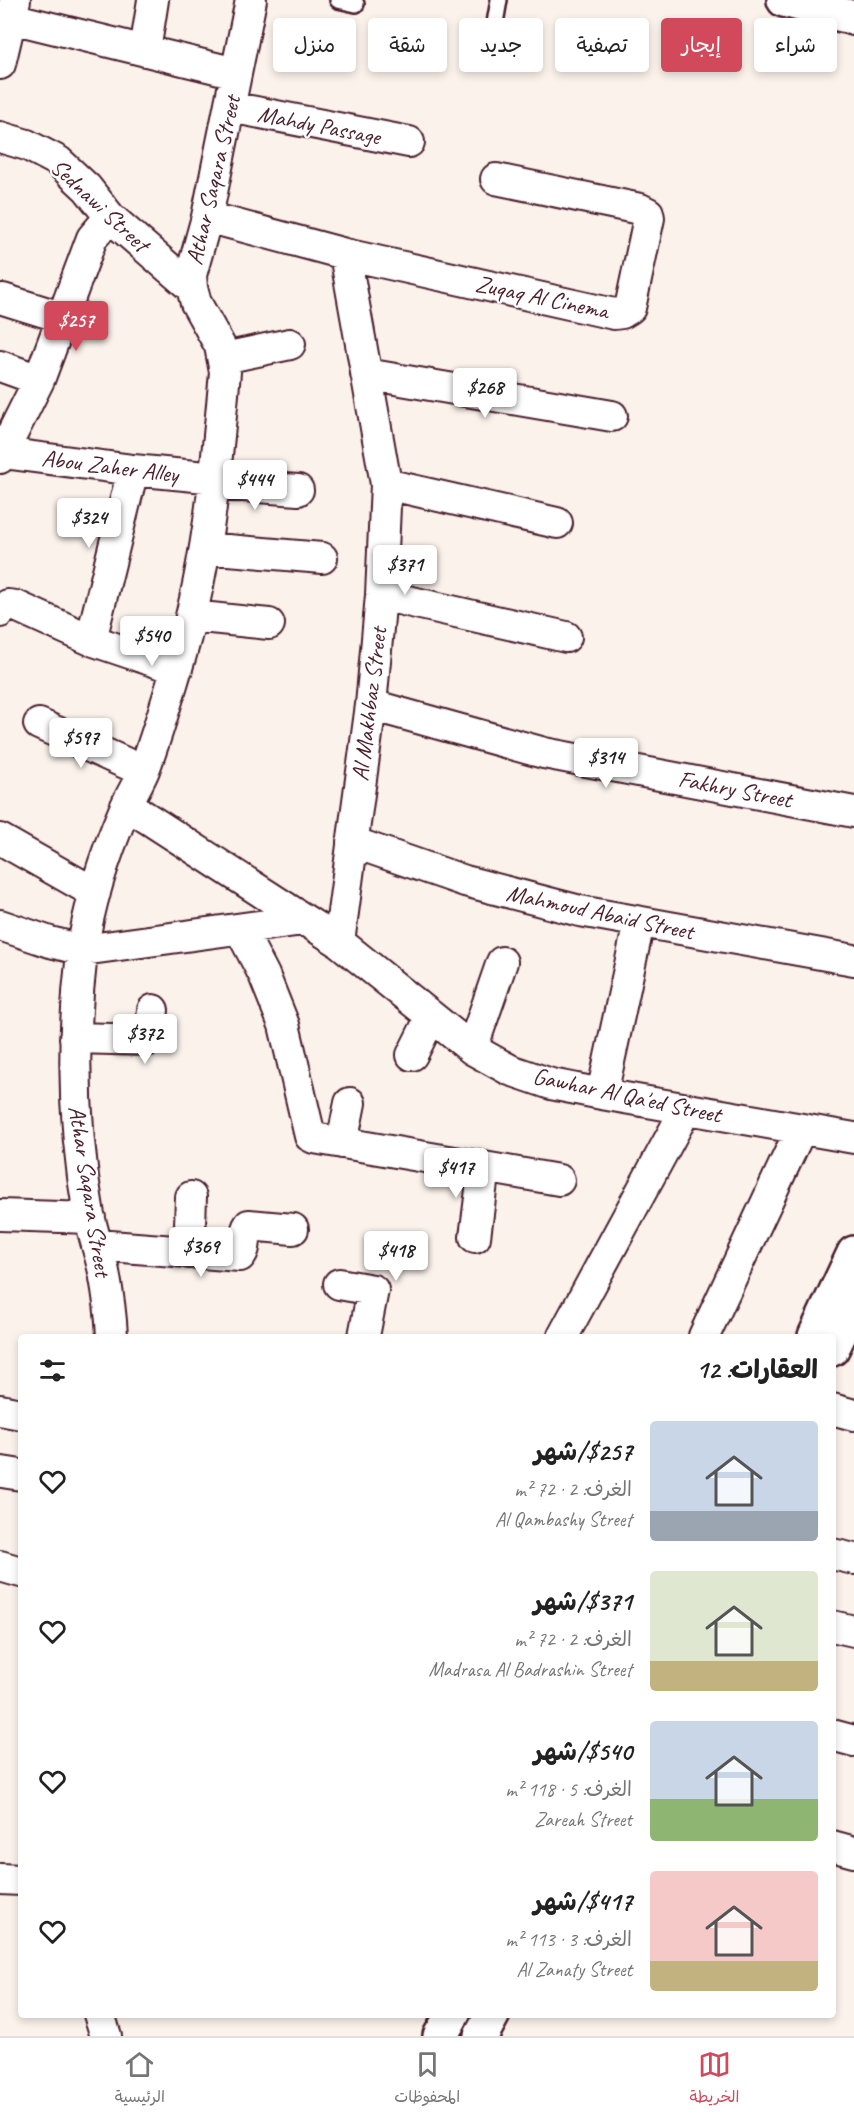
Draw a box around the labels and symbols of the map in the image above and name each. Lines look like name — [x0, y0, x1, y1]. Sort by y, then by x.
street label: Athar Saqara Street — [179, 90, 248, 268]
street label: Mahdy Passage — [255, 98, 385, 152]
street label: Sednawi Street — [44, 152, 158, 260]
street label: Zuqaq Al Cinema — [473, 268, 613, 326]
pin: $257 — [40, 301, 112, 352]
pin: $268 — [449, 368, 521, 419]
street label: Abou Zaher Alley — [40, 443, 182, 489]
pin: $444 — [219, 460, 291, 511]
pin: $324 — [53, 498, 125, 549]
pin: $371 — [369, 545, 441, 596]
pin: $540 — [116, 616, 188, 667]
street label: Al Makhbaz Street — [345, 623, 394, 783]
pin: $597 — [45, 718, 117, 769]
pin: $314 — [570, 738, 642, 789]
street label: Fakhry Street — [676, 763, 796, 815]
street label: Mahmoud Abaid Street — [504, 878, 698, 947]
pin: $372 — [109, 1014, 181, 1065]
street label: Gawhar Al Qa'ed Street — [530, 1060, 726, 1130]
street label: Athar Saqara Street — [62, 1103, 119, 1281]
pin: $417 — [420, 1148, 492, 1199]
pin: $369 — [165, 1227, 237, 1278]
pin: $418 — [360, 1231, 432, 1282]

